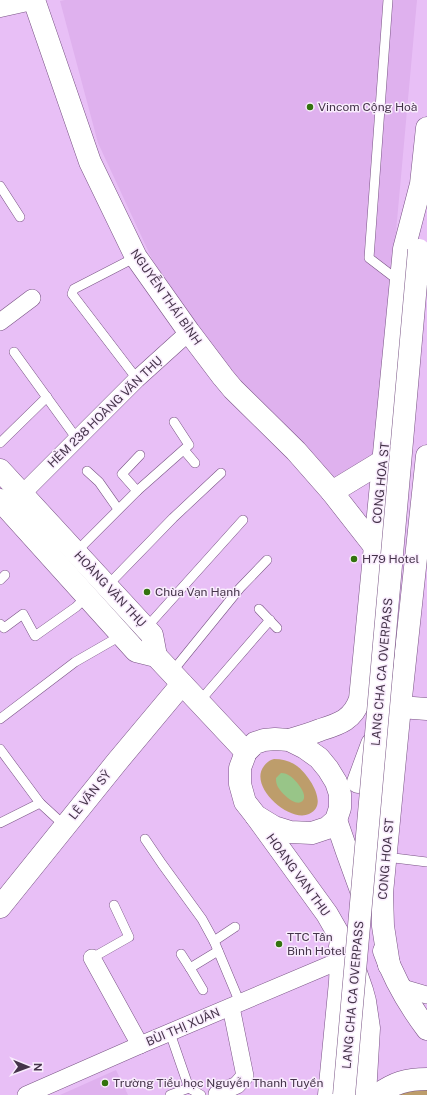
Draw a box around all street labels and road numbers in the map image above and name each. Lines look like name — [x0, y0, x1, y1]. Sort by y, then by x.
street label: NGUYỄN THÁI BÌNH — [128, 246, 205, 348]
street label: HẺM 238 HOÀNG VĂN THỤ — [44, 353, 165, 471]
street label: CONG HOA ST — [370, 442, 392, 524]
street label: HOÀNG VĂN THỤ — [71, 548, 149, 630]
street label: LANG CHA CA OVERPASS — [369, 597, 395, 747]
street label: LÊ VĂN SỸ — [66, 767, 115, 822]
street label: CONG HOA ST — [375, 818, 397, 900]
street label: HOANG VAN THU — [263, 831, 333, 919]
street label: LANG CHA CA OVERPASS — [340, 920, 366, 1070]
street label: BÙI THỊ XUÂN — [144, 1005, 222, 1049]

